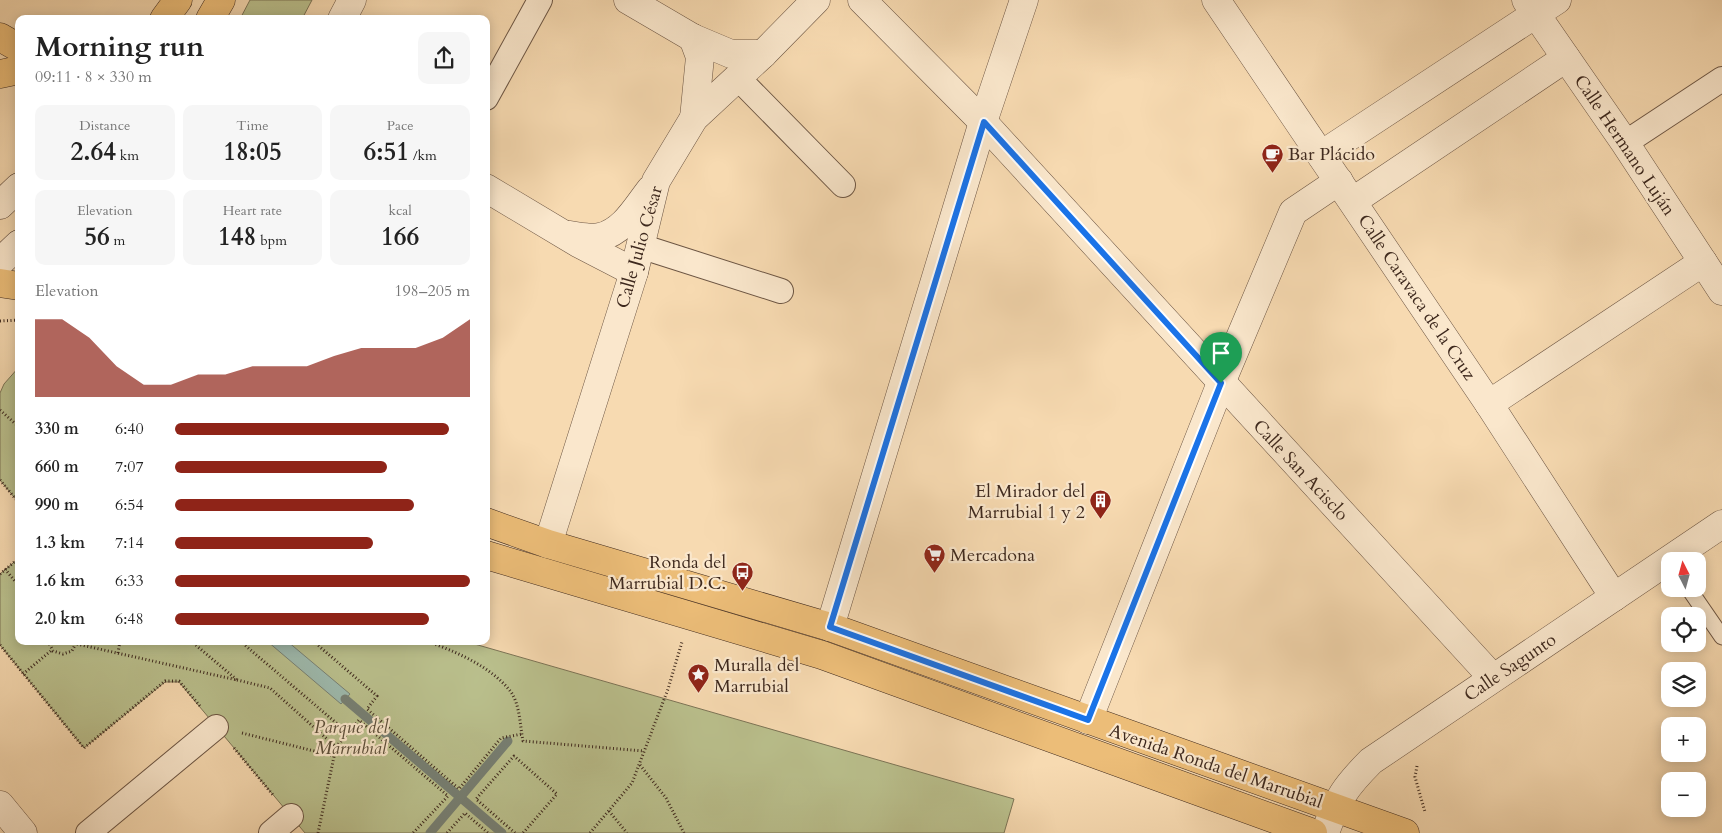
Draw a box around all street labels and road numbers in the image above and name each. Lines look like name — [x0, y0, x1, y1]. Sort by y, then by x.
street label: Calle Hermano Luján — [1568, 70, 1682, 221]
street label: Calle Julio César — [610, 183, 669, 311]
street label: Calle Caravaca de la Cruz — [1352, 209, 1482, 385]
street label: Calle San Acisclo — [1247, 414, 1354, 527]
street label: Calle Sagunto — [1459, 627, 1561, 707]
street label: Avenida Ronda del Marrubial — [1106, 718, 1326, 815]

